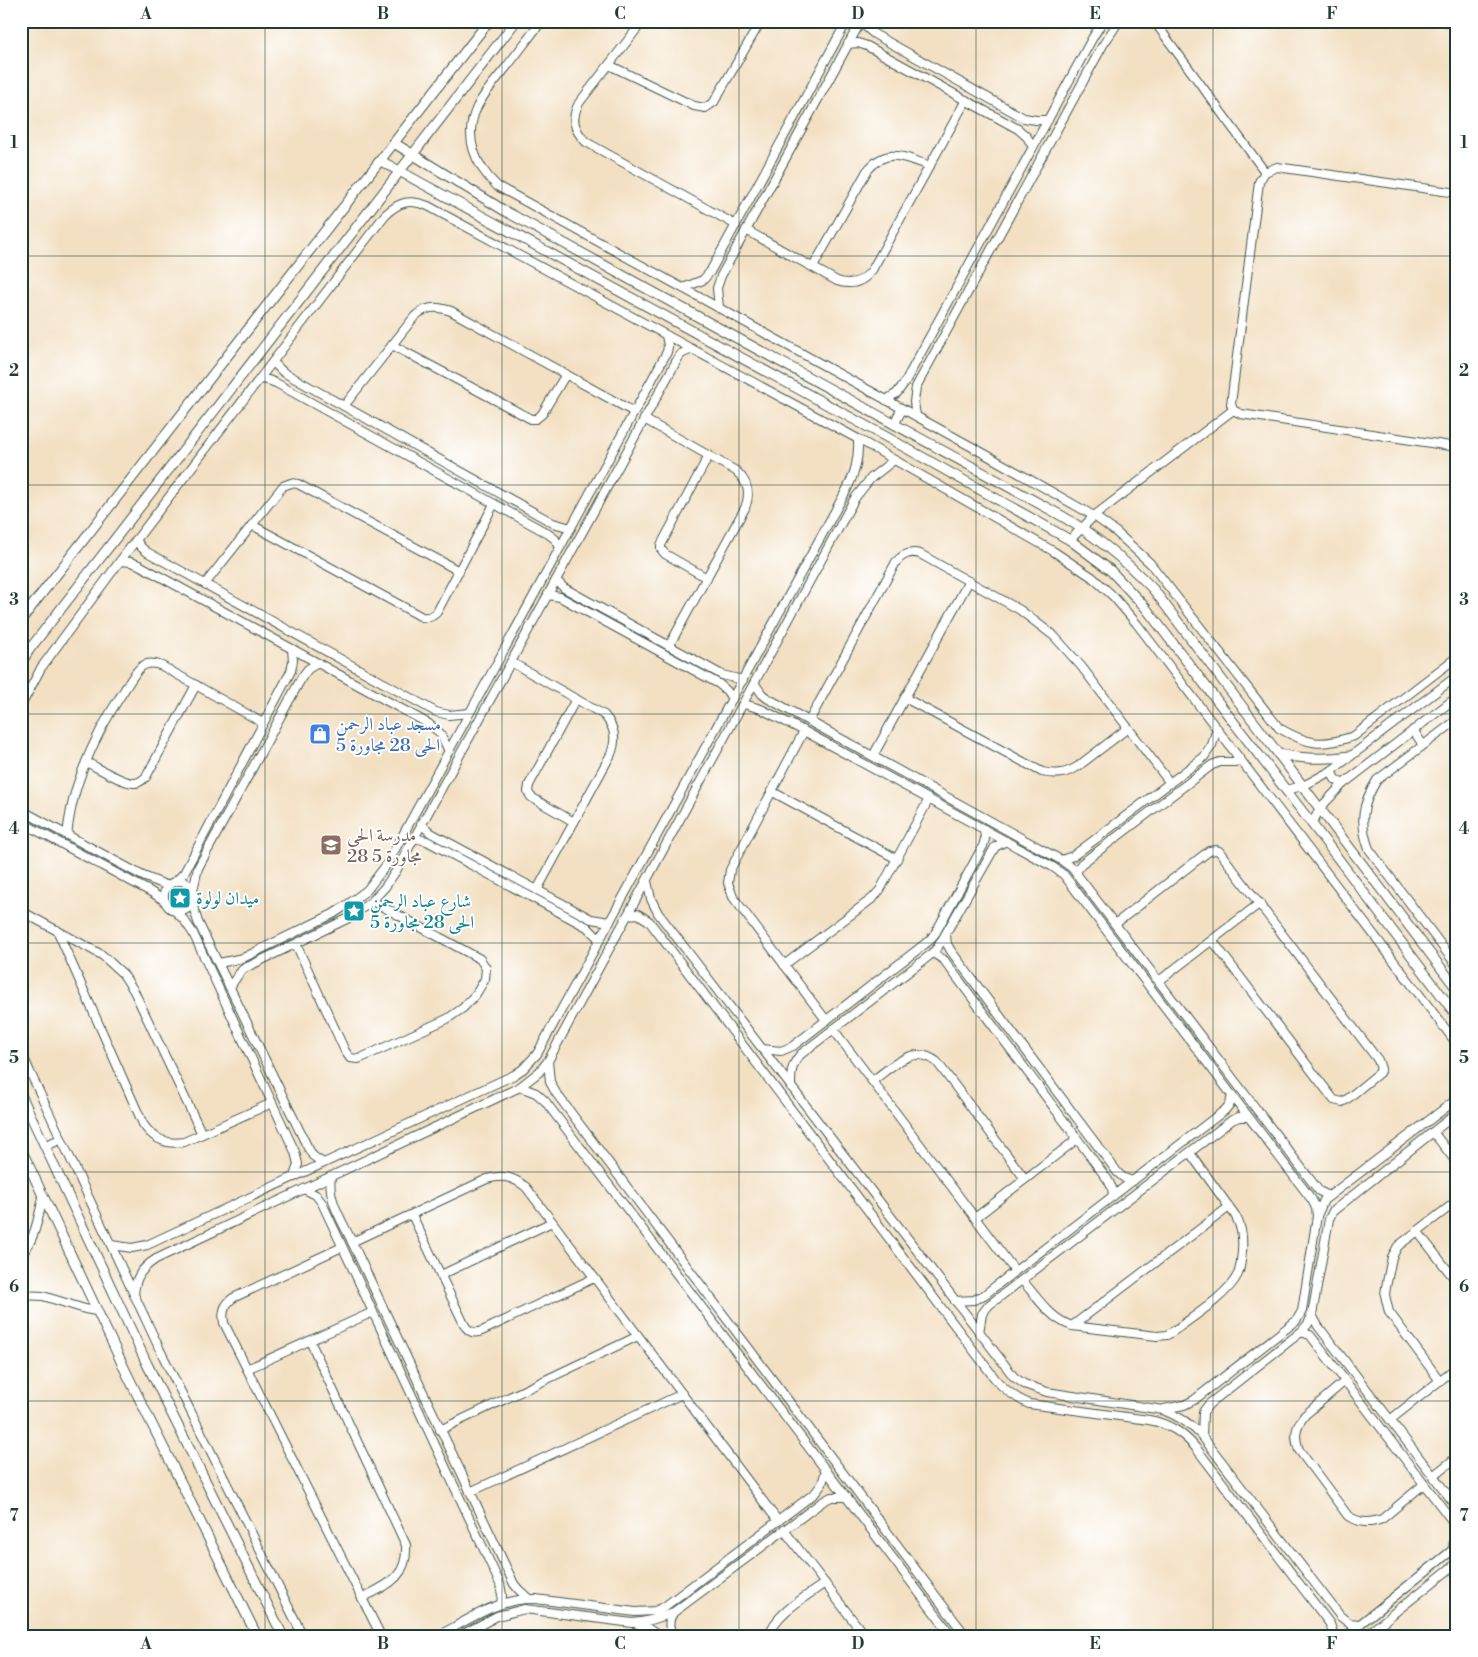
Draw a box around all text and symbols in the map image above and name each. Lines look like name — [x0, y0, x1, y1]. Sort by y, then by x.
text: A — [139, 4, 152, 24]
text: B — [377, 4, 389, 24]
text: C — [614, 4, 626, 24]
text: D — [852, 4, 865, 24]
text: E — [1089, 4, 1101, 24]
text: F — [1326, 4, 1338, 24]
text: 1 — [10, 133, 18, 153]
text: 1 — [1460, 133, 1468, 153]
text: 2 — [9, 361, 19, 381]
text: 2 — [1459, 361, 1469, 381]
text: 3 — [9, 590, 19, 610]
text: 3 — [1459, 590, 1469, 610]
place label: مسجد عباد الرحمن الحى 28 مجاورة 5 — [336, 713, 441, 757]
shop icon: مسجد عباد الرحمن الحى 28 مجاورة 5 — [308, 722, 332, 746]
text: 4 — [9, 819, 20, 839]
text: 4 — [1459, 819, 1470, 839]
place label: مدرسة الحى 28 مجاورة 5 — [347, 824, 422, 868]
school or university icon: مدرسة الحى 28 مجاورة 5 — [319, 833, 343, 857]
place icon: ميدان لولوة — [168, 886, 192, 910]
place label: ميدان لولوة — [196, 887, 259, 910]
place label: شارع عباد الرحمن الحى 28 مجاورة 5 — [370, 890, 474, 934]
place icon: شارع عباد الرحمن الحى 28 مجاورة 5 — [342, 899, 366, 923]
text: 5 — [9, 1048, 19, 1068]
text: 5 — [1459, 1048, 1469, 1068]
text: 6 — [9, 1277, 19, 1297]
text: 6 — [1459, 1277, 1469, 1297]
text: 7 — [9, 1506, 19, 1526]
text: 7 — [1459, 1506, 1469, 1526]
text: A — [139, 1634, 152, 1654]
text: B — [377, 1634, 389, 1654]
text: C — [614, 1634, 626, 1654]
text: D — [852, 1634, 865, 1654]
text: E — [1089, 1634, 1101, 1654]
text: F — [1326, 1634, 1338, 1654]

